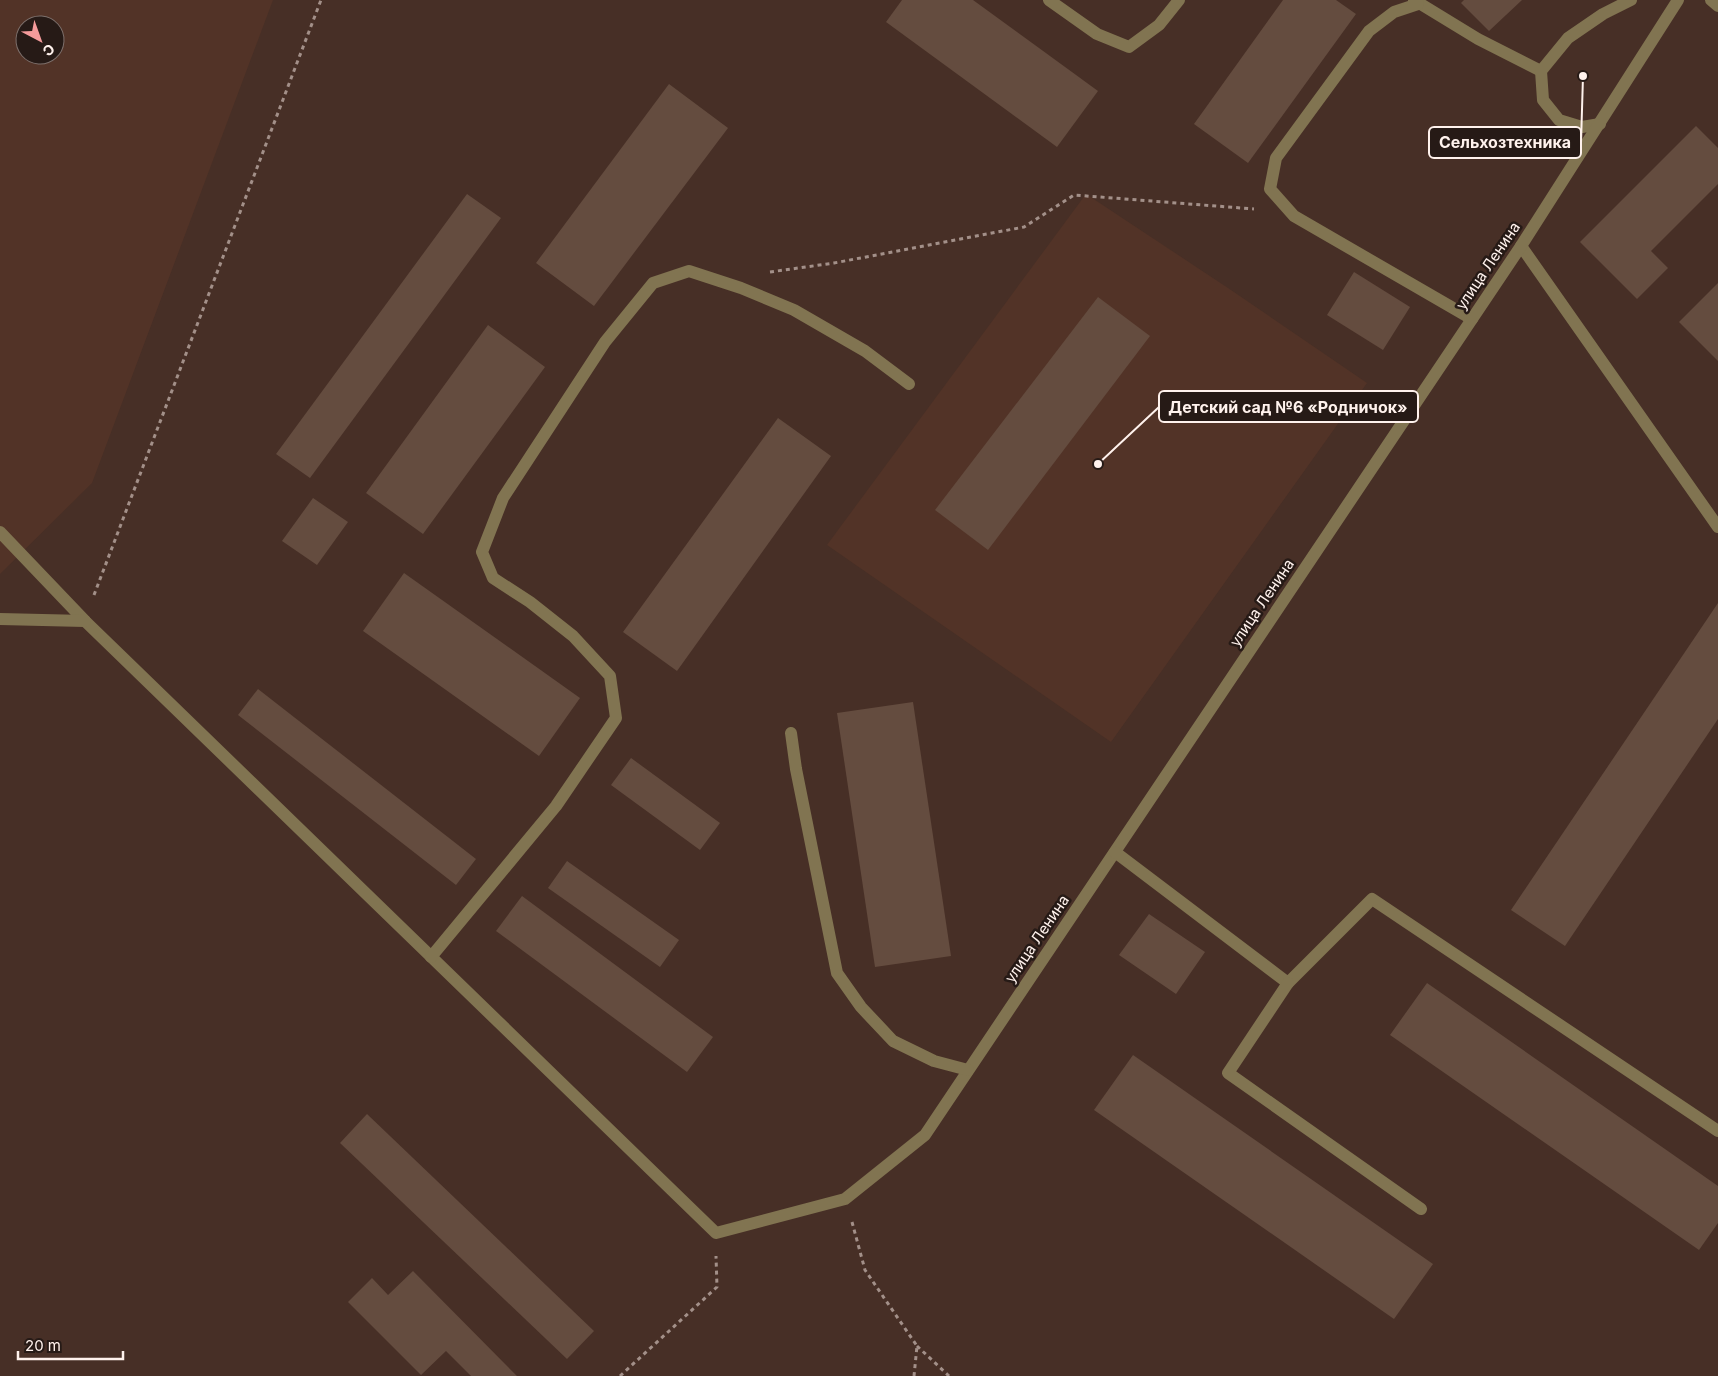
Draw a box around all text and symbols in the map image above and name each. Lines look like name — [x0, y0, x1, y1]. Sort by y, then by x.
north arrow — [15, 15, 65, 65]
text: С — [39, 40, 58, 60]
callout: Сельхозтехника — [1429, 127, 1581, 158]
text: Сельхозтехника — [1439, 132, 1571, 152]
street label: улица Ленина — [1451, 218, 1524, 313]
callout: Детский сад №6 «Родничок» — [1159, 391, 1418, 422]
text: Детский сад №6 «Родничок» — [1168, 397, 1408, 417]
street label: улица Ленина — [1225, 555, 1298, 650]
street label: улица Ленина — [1000, 891, 1073, 986]
scale bar — [18, 1328, 122, 1360]
text: 20 m — [25, 1336, 61, 1355]

